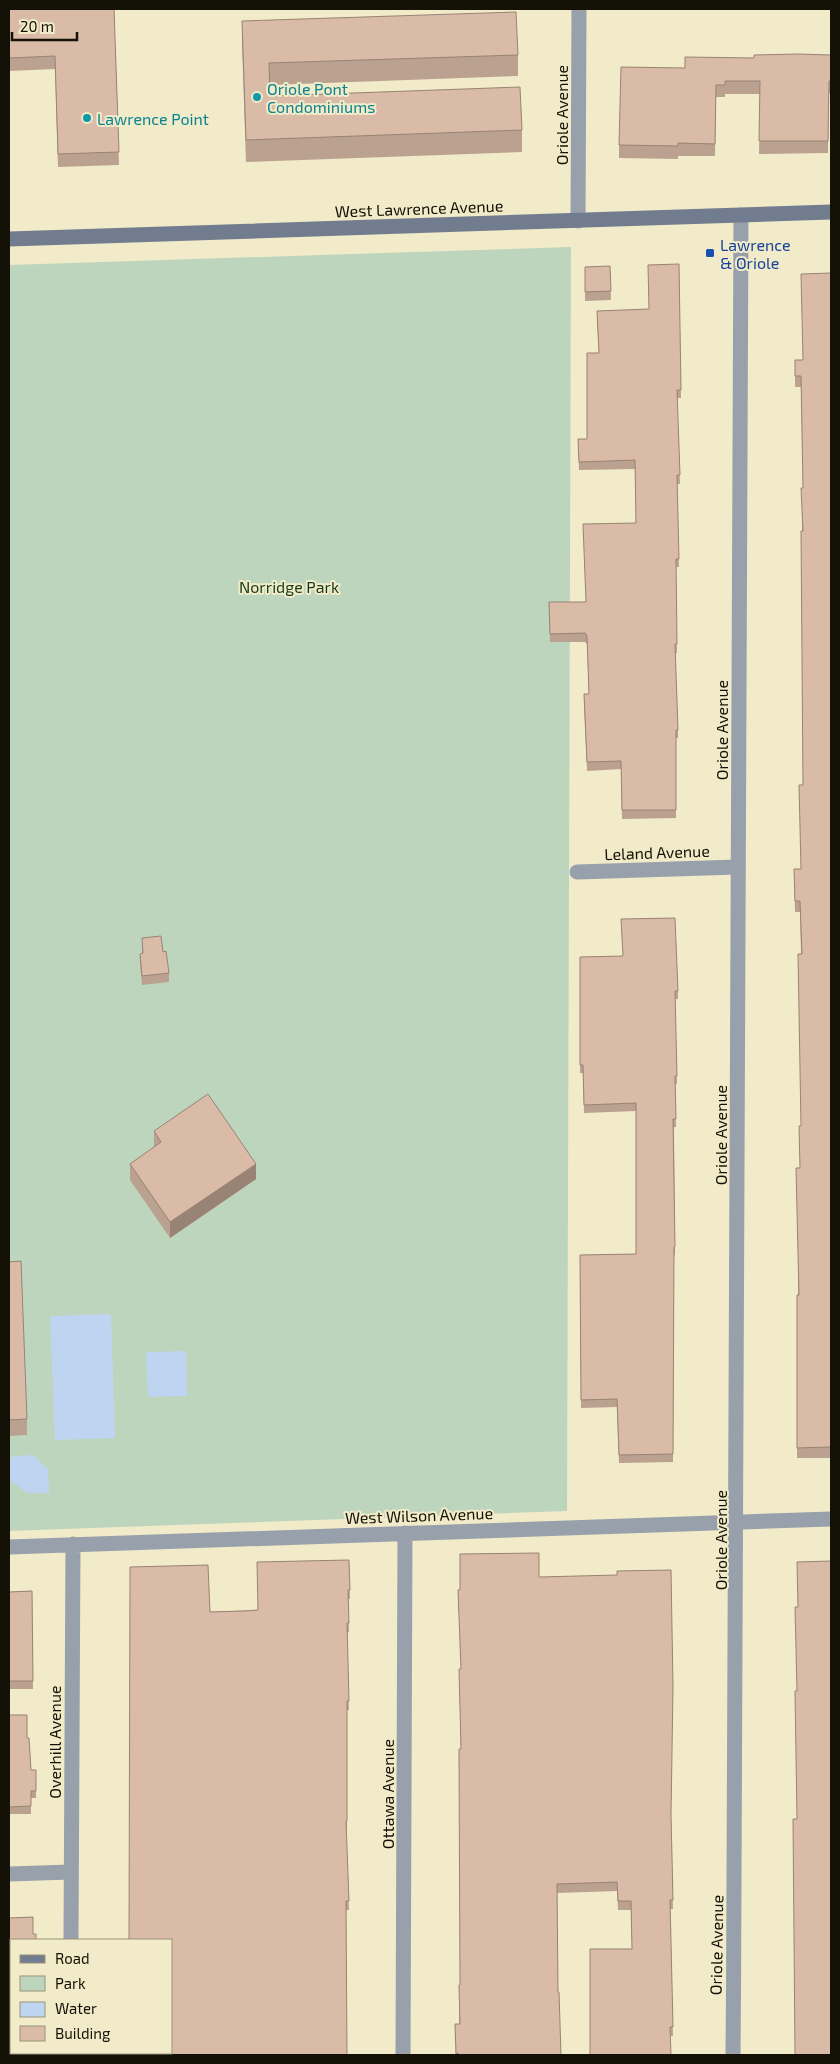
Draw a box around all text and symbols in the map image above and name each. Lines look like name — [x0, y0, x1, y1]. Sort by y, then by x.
scale bar — [12, 10, 78, 42]
text: 20 m — [20, 17, 54, 35]
street label: Oriole Avenue — [552, 65, 571, 165]
place label: Oriole Pont Condominiums — [267, 79, 375, 116]
marker: Oriole Pont Condominiums — [251, 91, 263, 103]
place label: Lawrence Point — [97, 109, 209, 128]
marker: Lawrence Point — [81, 112, 93, 124]
street label: West Lawrence Avenue — [334, 196, 504, 220]
place label: Lawrence & Oriole — [720, 235, 791, 272]
marker: Lawrence & Oriole — [704, 247, 716, 259]
park label: Norridge Park — [239, 577, 339, 596]
street label: Oriole Avenue — [712, 680, 731, 780]
street label: Leland Avenue — [604, 841, 710, 863]
street label: Oriole Avenue — [711, 1085, 730, 1185]
street label: Oriole Avenue — [711, 1490, 730, 1590]
street label: West Wilson Avenue — [345, 1503, 493, 1527]
street label: Overhill Avenue — [45, 1685, 64, 1799]
street label: Ottawa Avenue — [378, 1739, 397, 1849]
street label: Oriole Avenue — [706, 1895, 726, 1995]
legend — [10, 1939, 172, 2054]
text: Road — [55, 1949, 90, 1967]
text: Park — [55, 1974, 86, 1992]
text: Water — [55, 1999, 97, 2017]
text: Building — [55, 2024, 111, 2042]

